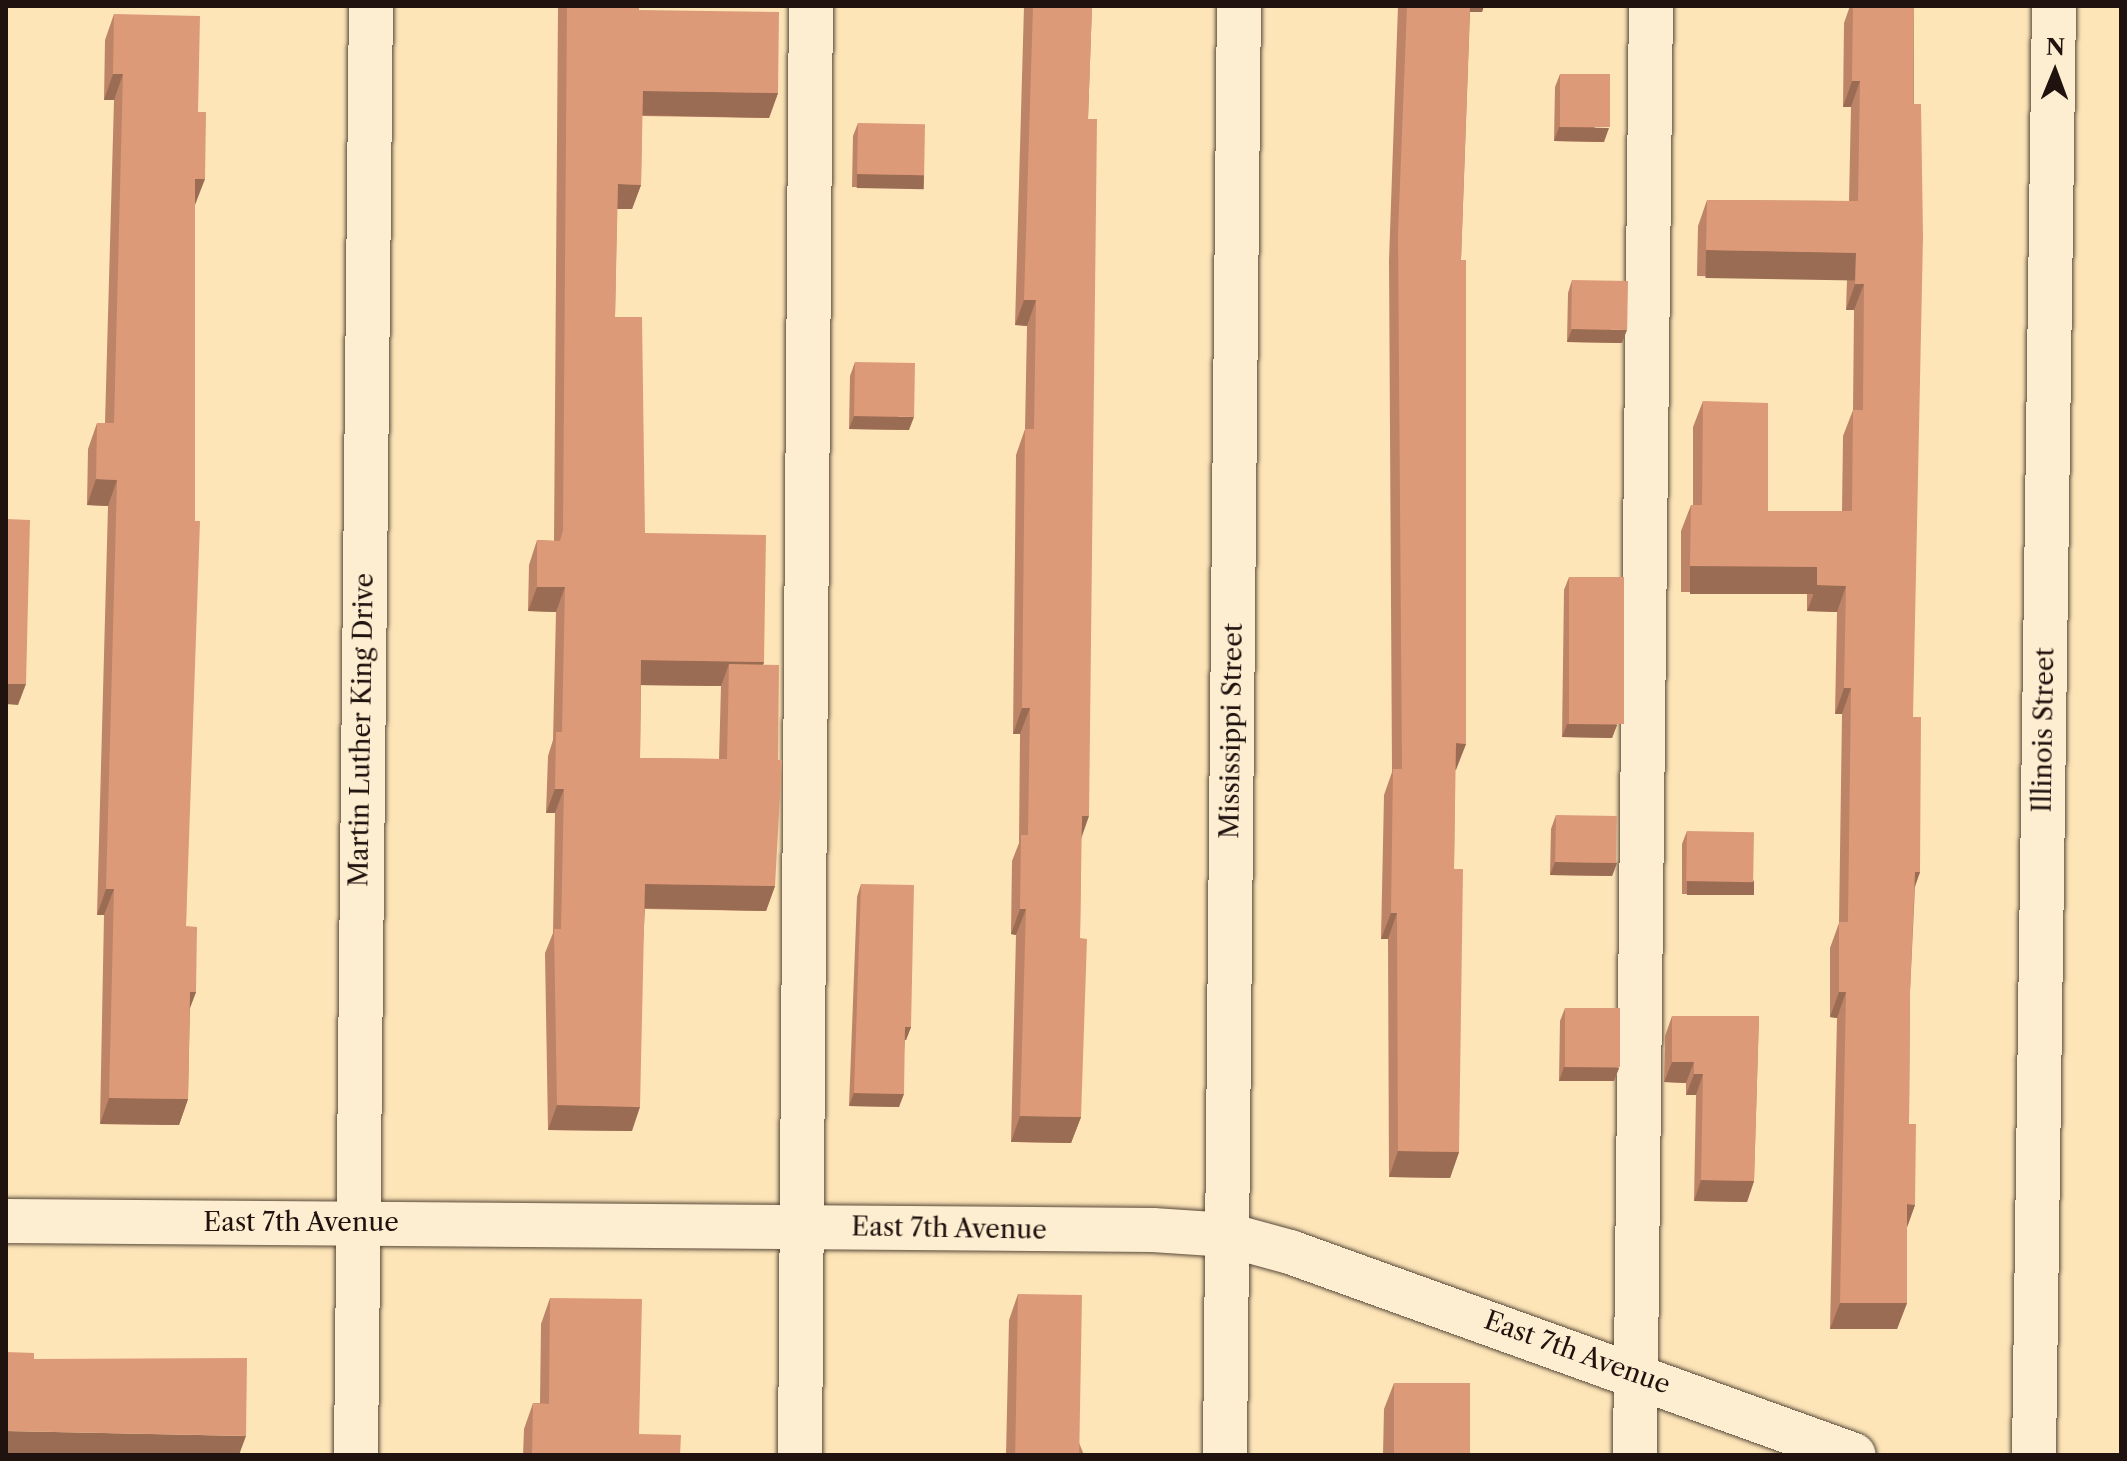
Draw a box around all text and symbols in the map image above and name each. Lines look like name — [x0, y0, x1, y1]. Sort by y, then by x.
north arrow — [2015, 32, 2095, 112]
text: N — [2046, 34, 2065, 61]
street label: Martin Luther King Drive — [344, 572, 380, 888]
street label: Mississippi Street — [1215, 623, 1249, 839]
street label: Illinois Street — [2027, 647, 2061, 813]
street label: East 7th Avenue — [203, 1207, 399, 1239]
street label: East 7th Avenue — [850, 1212, 1048, 1246]
street label: East 7th Avenue — [1479, 1305, 1675, 1401]

